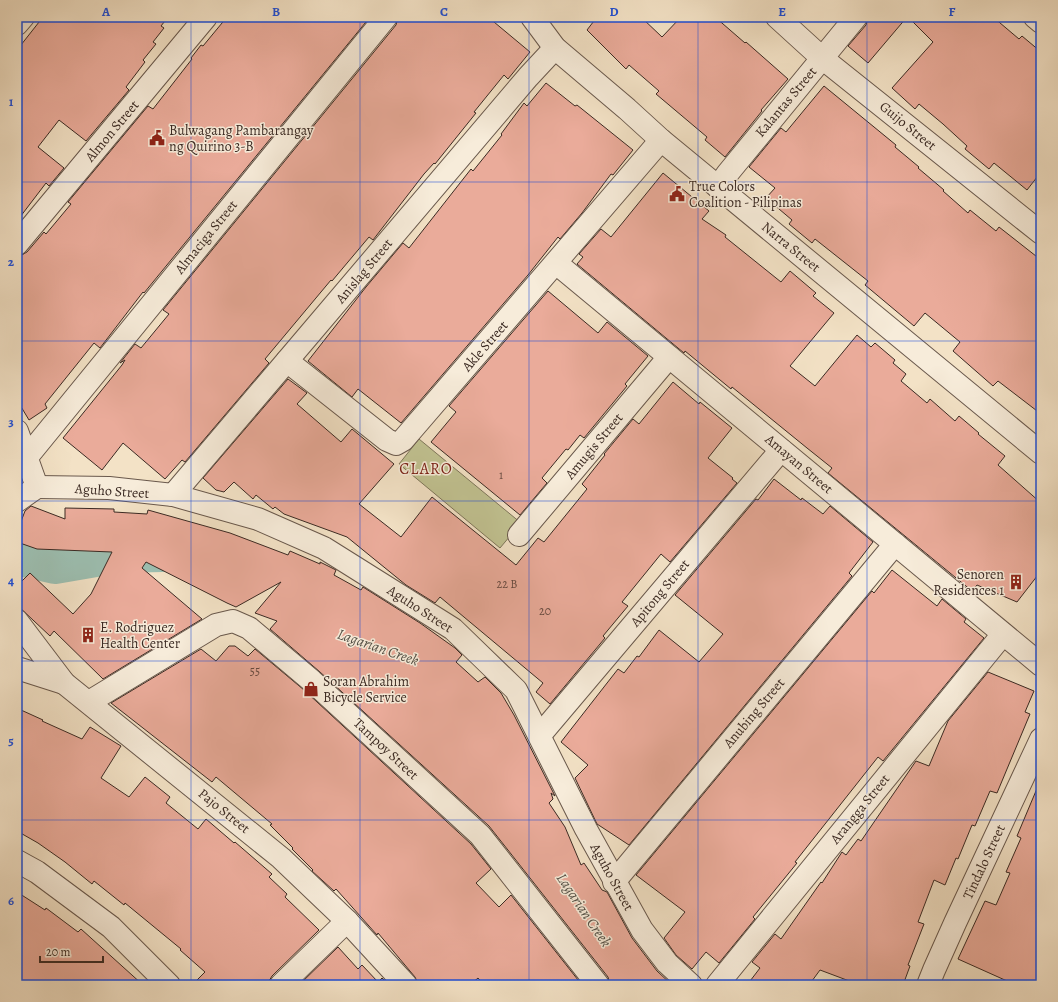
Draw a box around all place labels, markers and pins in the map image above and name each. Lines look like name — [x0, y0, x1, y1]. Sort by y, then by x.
place label: Bulwagang Pambarangay ng Quirino 3-B — [169, 121, 314, 156]
public building icon: Bulwagang Pambarangay ng Quirino 3-B — [148, 129, 166, 147]
place label: True Colors Coalition - Pilipinas — [689, 177, 802, 212]
public building icon: True Colors Coalition - Pilipinas — [668, 185, 686, 203]
place label: Senoren Residences 1 — [933, 565, 1004, 600]
building icon: Senoren Residences 1 — [1007, 573, 1025, 591]
place label: E. Rodriguez Health Center — [100, 618, 181, 653]
building icon: E. Rodriguez Health Center — [79, 626, 97, 644]
place label: Soran Abrahim Bicycle Service — [323, 672, 409, 707]
shop icon: Soran Abrahim Bicycle Service — [302, 680, 320, 698]

